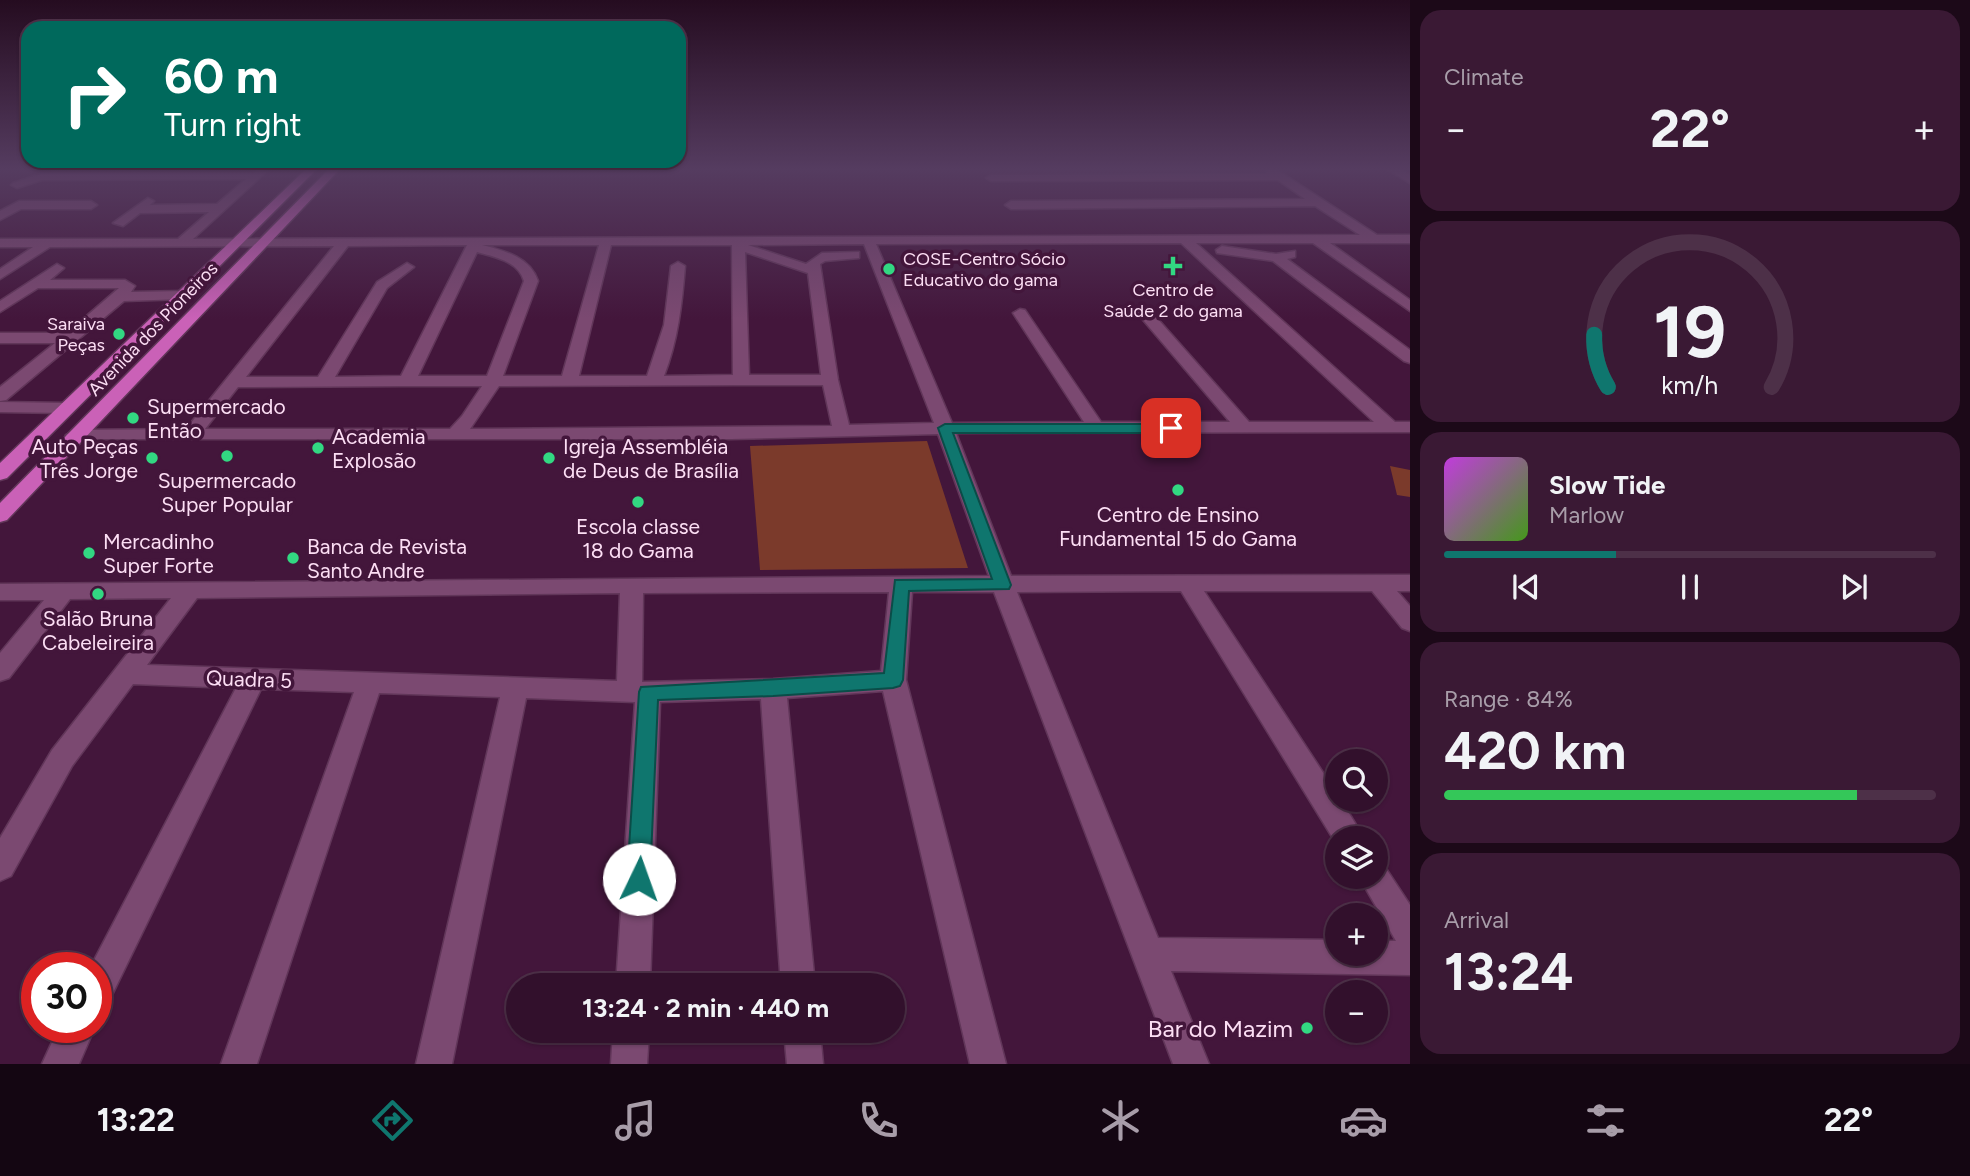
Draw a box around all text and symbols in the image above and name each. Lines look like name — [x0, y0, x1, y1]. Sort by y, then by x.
text: 60 m — [164, 46, 279, 105]
icon: right — [49, 49, 140, 140]
text: Climate — [1444, 63, 1523, 91]
text: 22° — [1650, 98, 1730, 160]
text: Turn right — [164, 106, 302, 144]
text: − — [1444, 106, 1468, 152]
text: + — [1912, 106, 1936, 152]
place label: COSE-Centro Sócio Educativo do gama — [903, 248, 1066, 291]
marker: Centro de Saúde 2 do gama — [1163, 256, 1183, 276]
street label: Avenida dos Pioneiros — [84, 258, 222, 400]
marker: COSE-Centro Sócio Educativo do gama — [881, 261, 897, 277]
place label: Centro de Saúde 2 do gama — [1103, 279, 1243, 322]
text: 19 — [1654, 289, 1726, 376]
place label: Saraiva Peças — [47, 313, 105, 356]
marker: Saraiva Peças — [111, 326, 127, 342]
text: km/h — [1661, 370, 1719, 400]
place label: Supermercado Então — [147, 394, 286, 443]
pin — [1141, 398, 1201, 458]
icon: arrive — [1152, 409, 1190, 447]
marker: Supermercado Então — [125, 410, 141, 426]
place label: Academia Explosão — [332, 424, 425, 473]
place label: Auto Peças Três Jorge — [32, 434, 138, 483]
place label: Igreja Assembléia de Deus de Brasília — [563, 434, 739, 483]
marker: Academia Explosão — [310, 440, 326, 456]
marker: Supermercado Super Popular — [219, 448, 235, 464]
marker: Auto Peças Três Jorge — [144, 450, 160, 466]
marker: Igreja Assembléia de Deus de Brasília — [541, 450, 557, 466]
place label: Supermercado Super Popular — [158, 468, 296, 517]
text: Slow Tide — [1549, 469, 1665, 501]
marker: Centro de Ensino Fundamental 15 do Gama — [1170, 482, 1186, 498]
marker: Escola classe 18 do Gama — [630, 494, 646, 510]
text: Marlow — [1549, 501, 1624, 529]
place label: Centro de Ensino Fundamental 15 do Gama — [1059, 502, 1297, 551]
place label: Escola classe 18 do Gama — [576, 514, 700, 563]
place label: Mercadinho Super Forte — [103, 529, 214, 578]
place label: Banca de Revista Santo Andre — [307, 534, 467, 583]
marker: Mercadinho Super Forte — [81, 545, 97, 561]
marker: Banca de Revista Santo Andre — [285, 550, 301, 566]
icon: previous — [1507, 568, 1545, 606]
icon: pause — [1671, 568, 1709, 606]
icon: next — [1835, 568, 1873, 606]
marker: Salão Bruna Cabeleireira — [90, 586, 106, 602]
place label: Salão Bruna Cabeleireira — [42, 606, 154, 655]
street label: Quadra 5 — [205, 665, 293, 693]
text: Range · 84% — [1444, 685, 1573, 713]
text: 420 km — [1444, 720, 1626, 782]
map controls — [1325, 749, 1388, 1043]
button: search — [1325, 749, 1388, 812]
button: layers — [1325, 826, 1388, 889]
position arrow — [602, 842, 676, 916]
button: + — [1325, 903, 1388, 966]
text: Arrival — [1444, 906, 1509, 934]
text: 13:24 — [1444, 941, 1574, 1003]
speed limit sign: 30 — [21, 952, 112, 1043]
button: − — [1325, 980, 1388, 1043]
text: 13:24 · 2 min · 440 m — [582, 992, 829, 1024]
place label: Bar do Mazim — [1148, 1014, 1293, 1043]
marker: Bar do Mazim — [1299, 1020, 1315, 1036]
icon: directions — [368, 1096, 417, 1145]
icon: music — [611, 1096, 660, 1145]
icon: phone — [854, 1096, 903, 1145]
icon: climate — [1096, 1096, 1145, 1145]
icon: car — [1339, 1096, 1388, 1145]
icon: filters — [1581, 1096, 1630, 1145]
text: 13:22 — [97, 1101, 175, 1139]
text: 22° — [1824, 1101, 1873, 1139]

